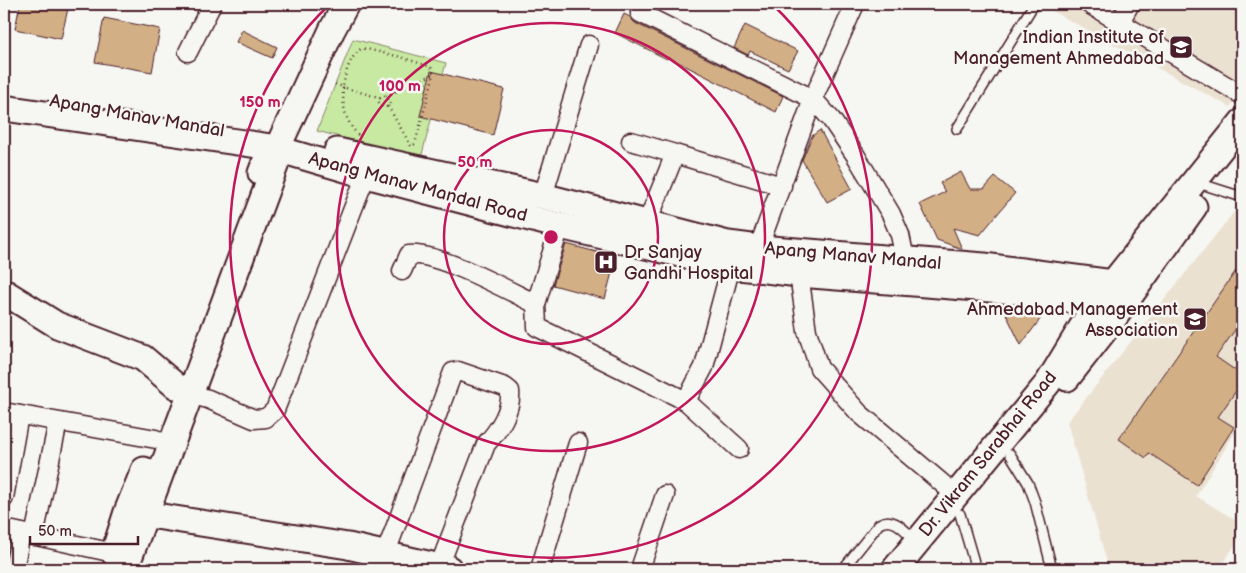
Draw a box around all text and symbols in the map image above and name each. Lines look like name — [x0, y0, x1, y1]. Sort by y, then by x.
place label: Indian Institute of Management Ahmedabad — [953, 27, 1164, 69]
school or university icon: Indian Institute of Management Ahmedabad — [1168, 34, 1194, 60]
text: 100 m — [379, 77, 421, 96]
street label: Apang Manav Mandal — [48, 90, 226, 142]
text: 150 m — [239, 93, 281, 112]
street label: Apang Manav Mandal Road — [306, 148, 530, 226]
text: 50 m — [458, 153, 493, 172]
centre of rings — [542, 228, 560, 246]
street label: Apang Manav Mandal — [764, 238, 942, 274]
place label: Dr Sanjay Gandhi Hospital — [624, 242, 753, 284]
hospital icon: Dr Sanjay Gandhi Hospital — [593, 249, 619, 275]
place label: Ahmedabad Management Association — [967, 299, 1178, 341]
school or university icon: Ahmedabad Management Association — [1182, 306, 1208, 332]
street label: Dr. Vikram Sarabhai Road — [915, 367, 1061, 541]
scale bar — [30, 513, 138, 545]
text: 50 m — [38, 522, 72, 541]

